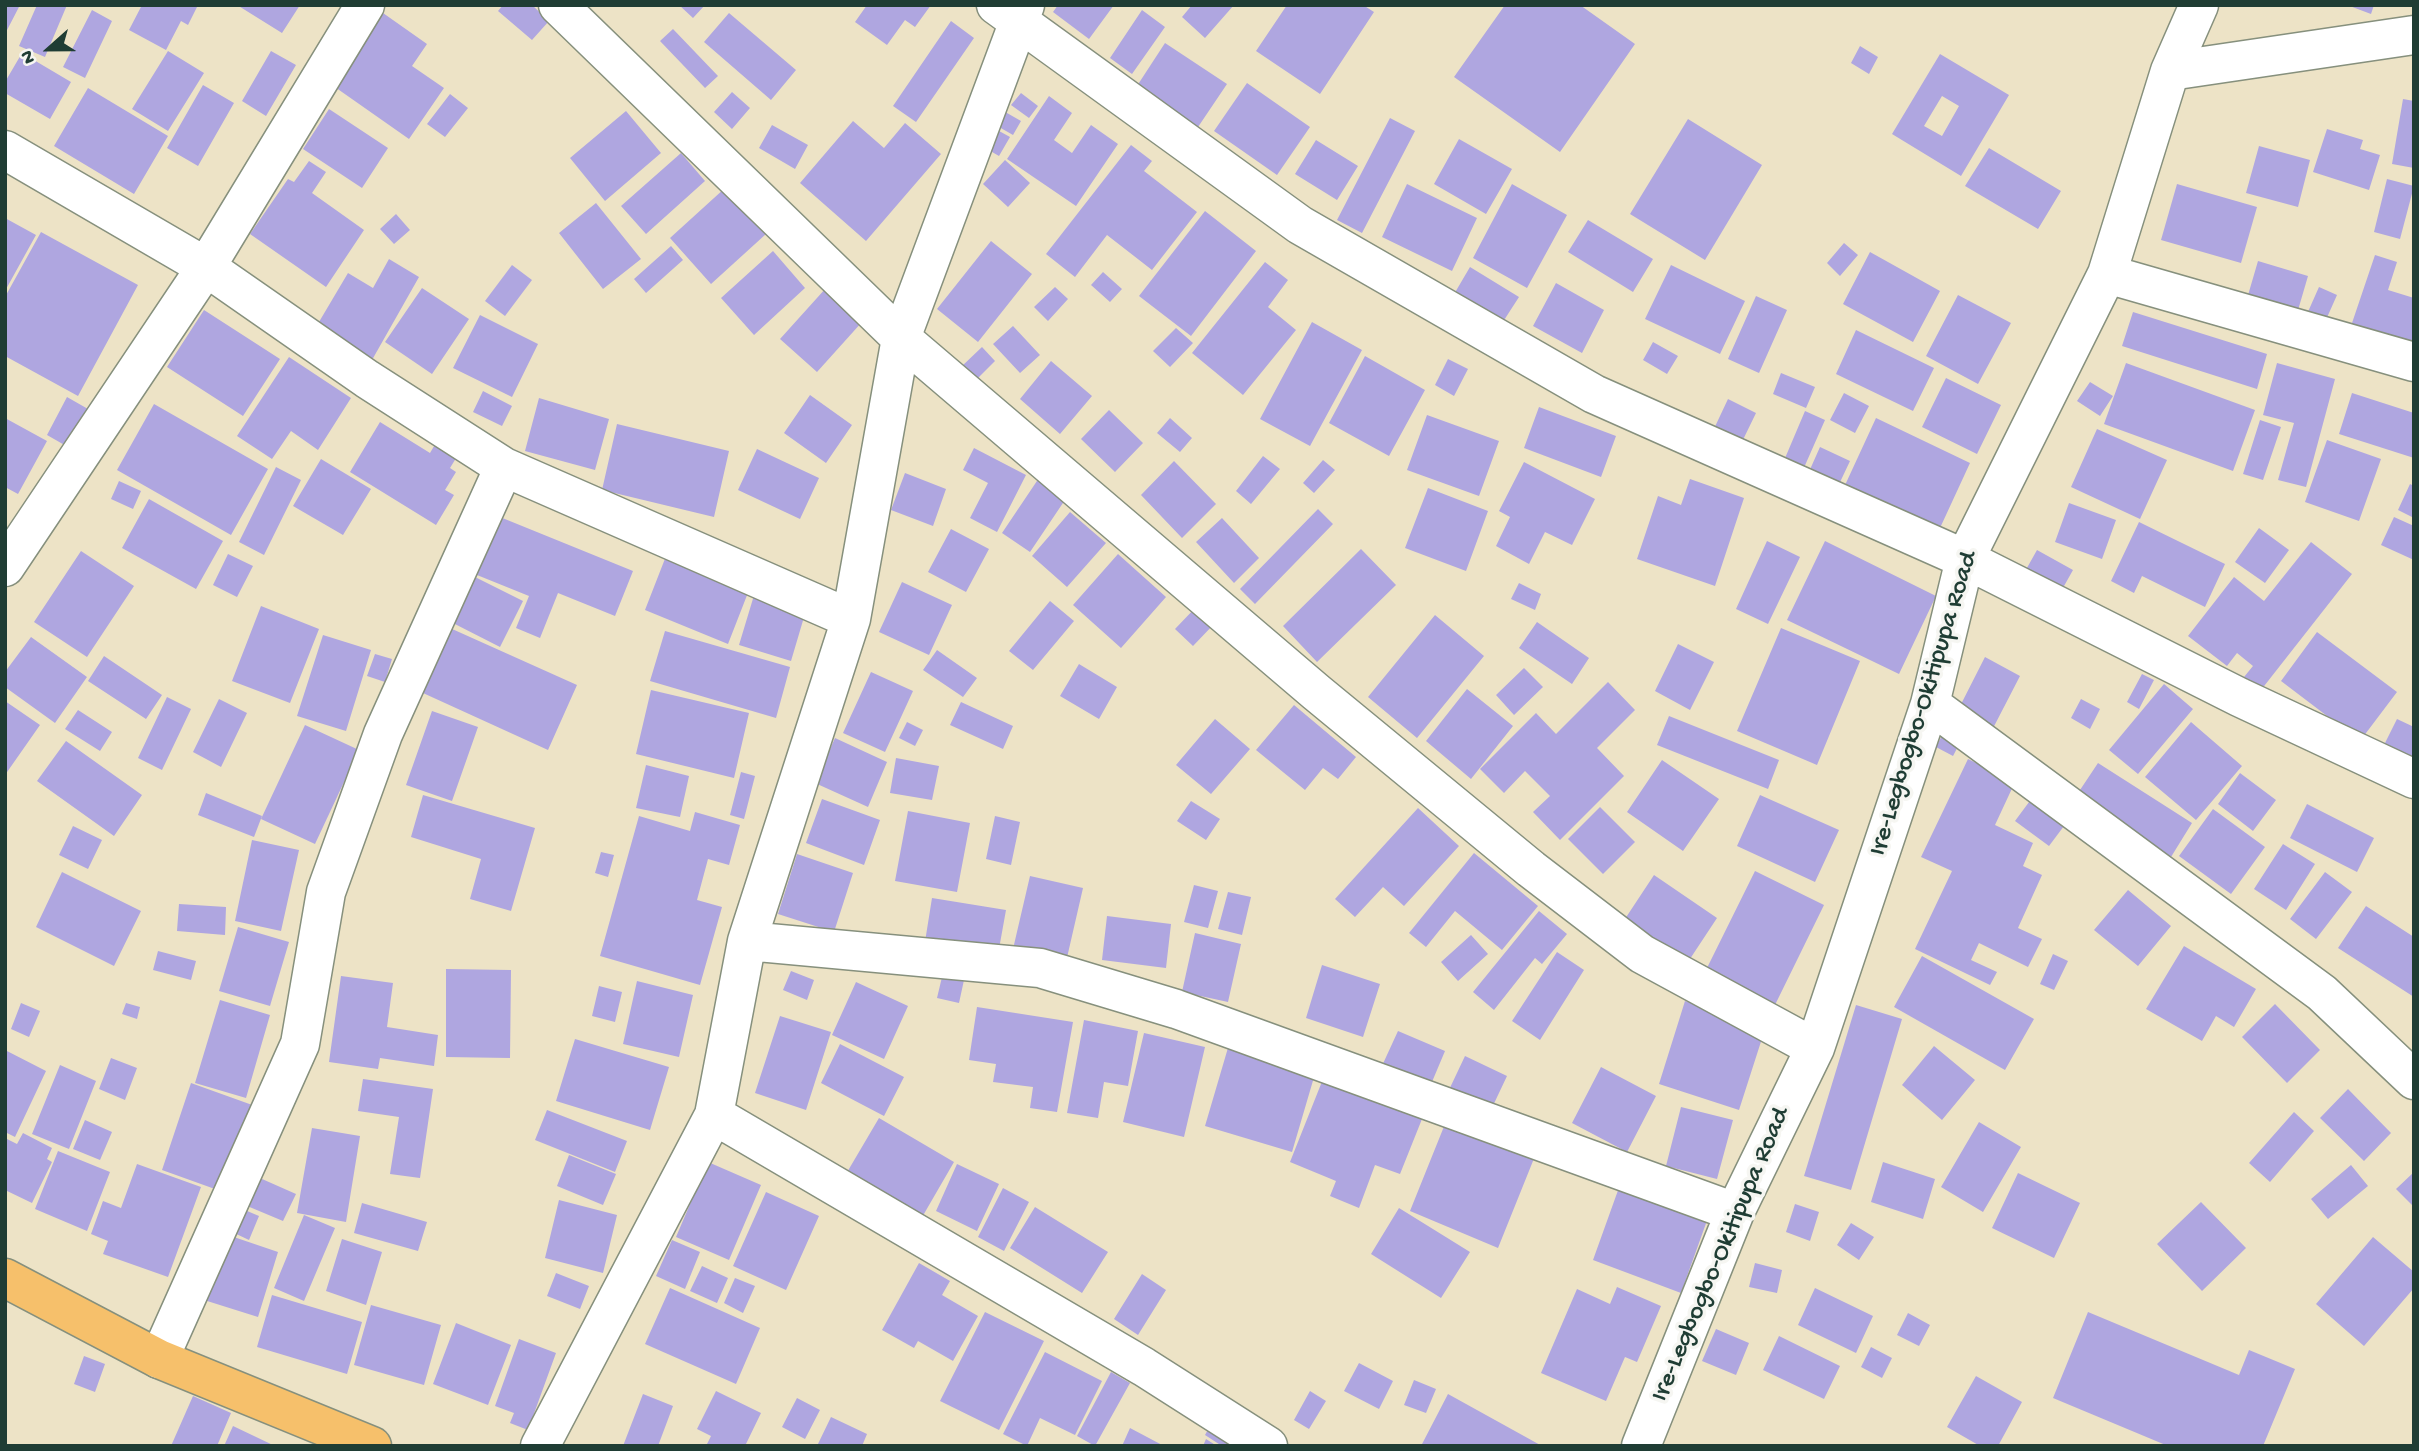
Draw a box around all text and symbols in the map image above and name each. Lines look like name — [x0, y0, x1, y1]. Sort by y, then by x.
north arrow — [14, 14, 84, 84]
text: N — [16, 47, 42, 67]
street label: Ire-Legbogbo-Okitipupa Road — [1864, 548, 1986, 860]
street label: Ire-Legbogbo-Okitipupa Road — [1646, 1103, 1798, 1407]

